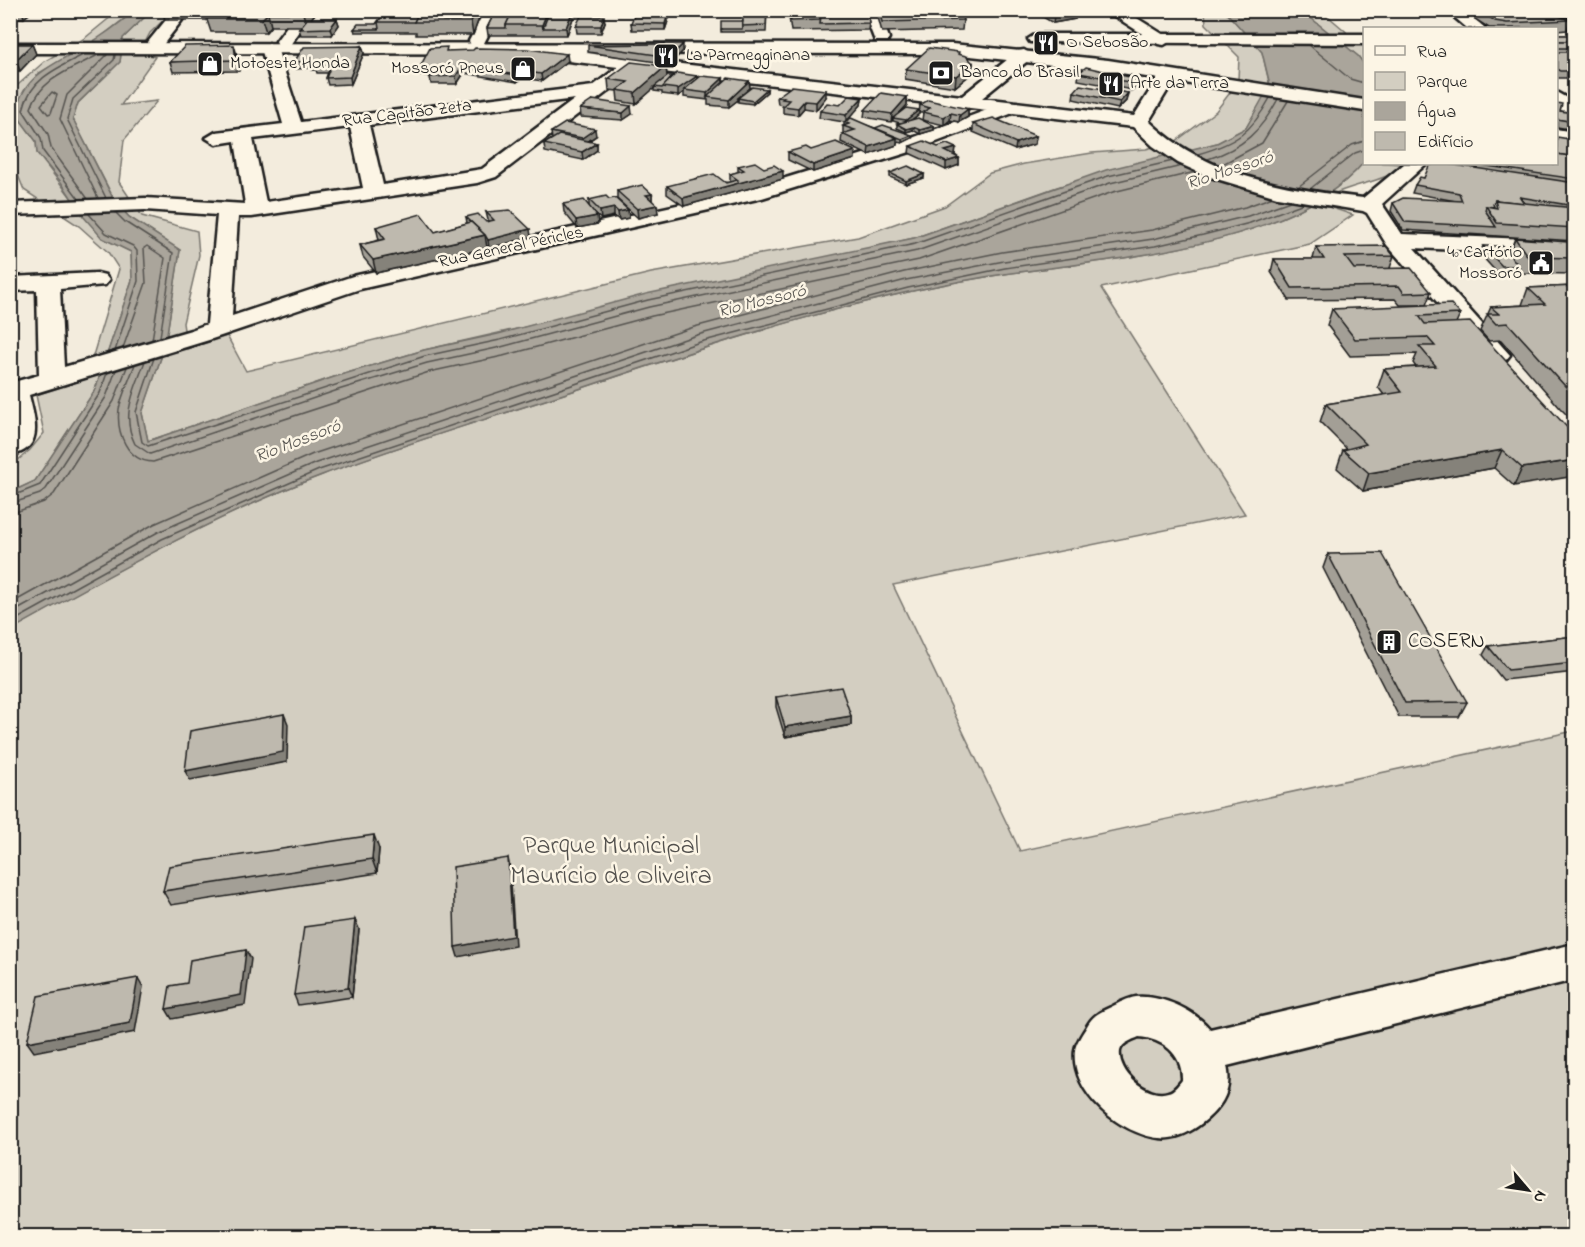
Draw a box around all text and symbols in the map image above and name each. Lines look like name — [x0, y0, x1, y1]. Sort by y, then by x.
legend — [1363, 27, 1558, 165]
restaurant icon: O Sebosão — [1031, 28, 1061, 58]
place label: O Sebosão — [1066, 30, 1148, 56]
text: Rua — [1417, 40, 1447, 66]
restaurant icon: La Parmegginana — [651, 41, 681, 71]
place label: La Parmegginana — [686, 43, 810, 70]
shop icon: Motoeste Honda — [195, 49, 225, 79]
place label: Motoeste Honda — [230, 51, 350, 77]
shop icon: Mossoró Pneus — [508, 54, 538, 84]
place label: Mossoró Pneus — [391, 56, 504, 82]
bank icon: Banco do Brasil — [926, 58, 956, 88]
place label: Banco do Brasil — [959, 60, 1079, 86]
restaurant icon: Arte da Terra — [1096, 69, 1126, 99]
text: Parque — [1417, 70, 1468, 96]
place label: Arte da Terra — [1130, 71, 1229, 97]
street label: Rua Capitão Zeta — [341, 93, 473, 135]
text: Água — [1417, 100, 1456, 127]
text: Edifício — [1417, 130, 1473, 156]
water label: Rio Mossoró — [1183, 145, 1277, 197]
street label: Rua General Péricles — [436, 220, 586, 276]
place label: 4º Cartório Mossoró — [1447, 240, 1522, 287]
public building icon: 4º Cartório Mossoró — [1526, 248, 1556, 278]
water label: Rio Mossoró — [715, 278, 809, 325]
water label: Rio Mossoró — [251, 414, 345, 470]
building icon: COSERN — [1374, 627, 1404, 657]
place label: COSERN — [1408, 627, 1485, 657]
park label: Parque Municipal Maurício de Oliveira — [510, 828, 712, 896]
north arrow — [1498, 1160, 1558, 1220]
text: N — [1526, 1186, 1552, 1207]

